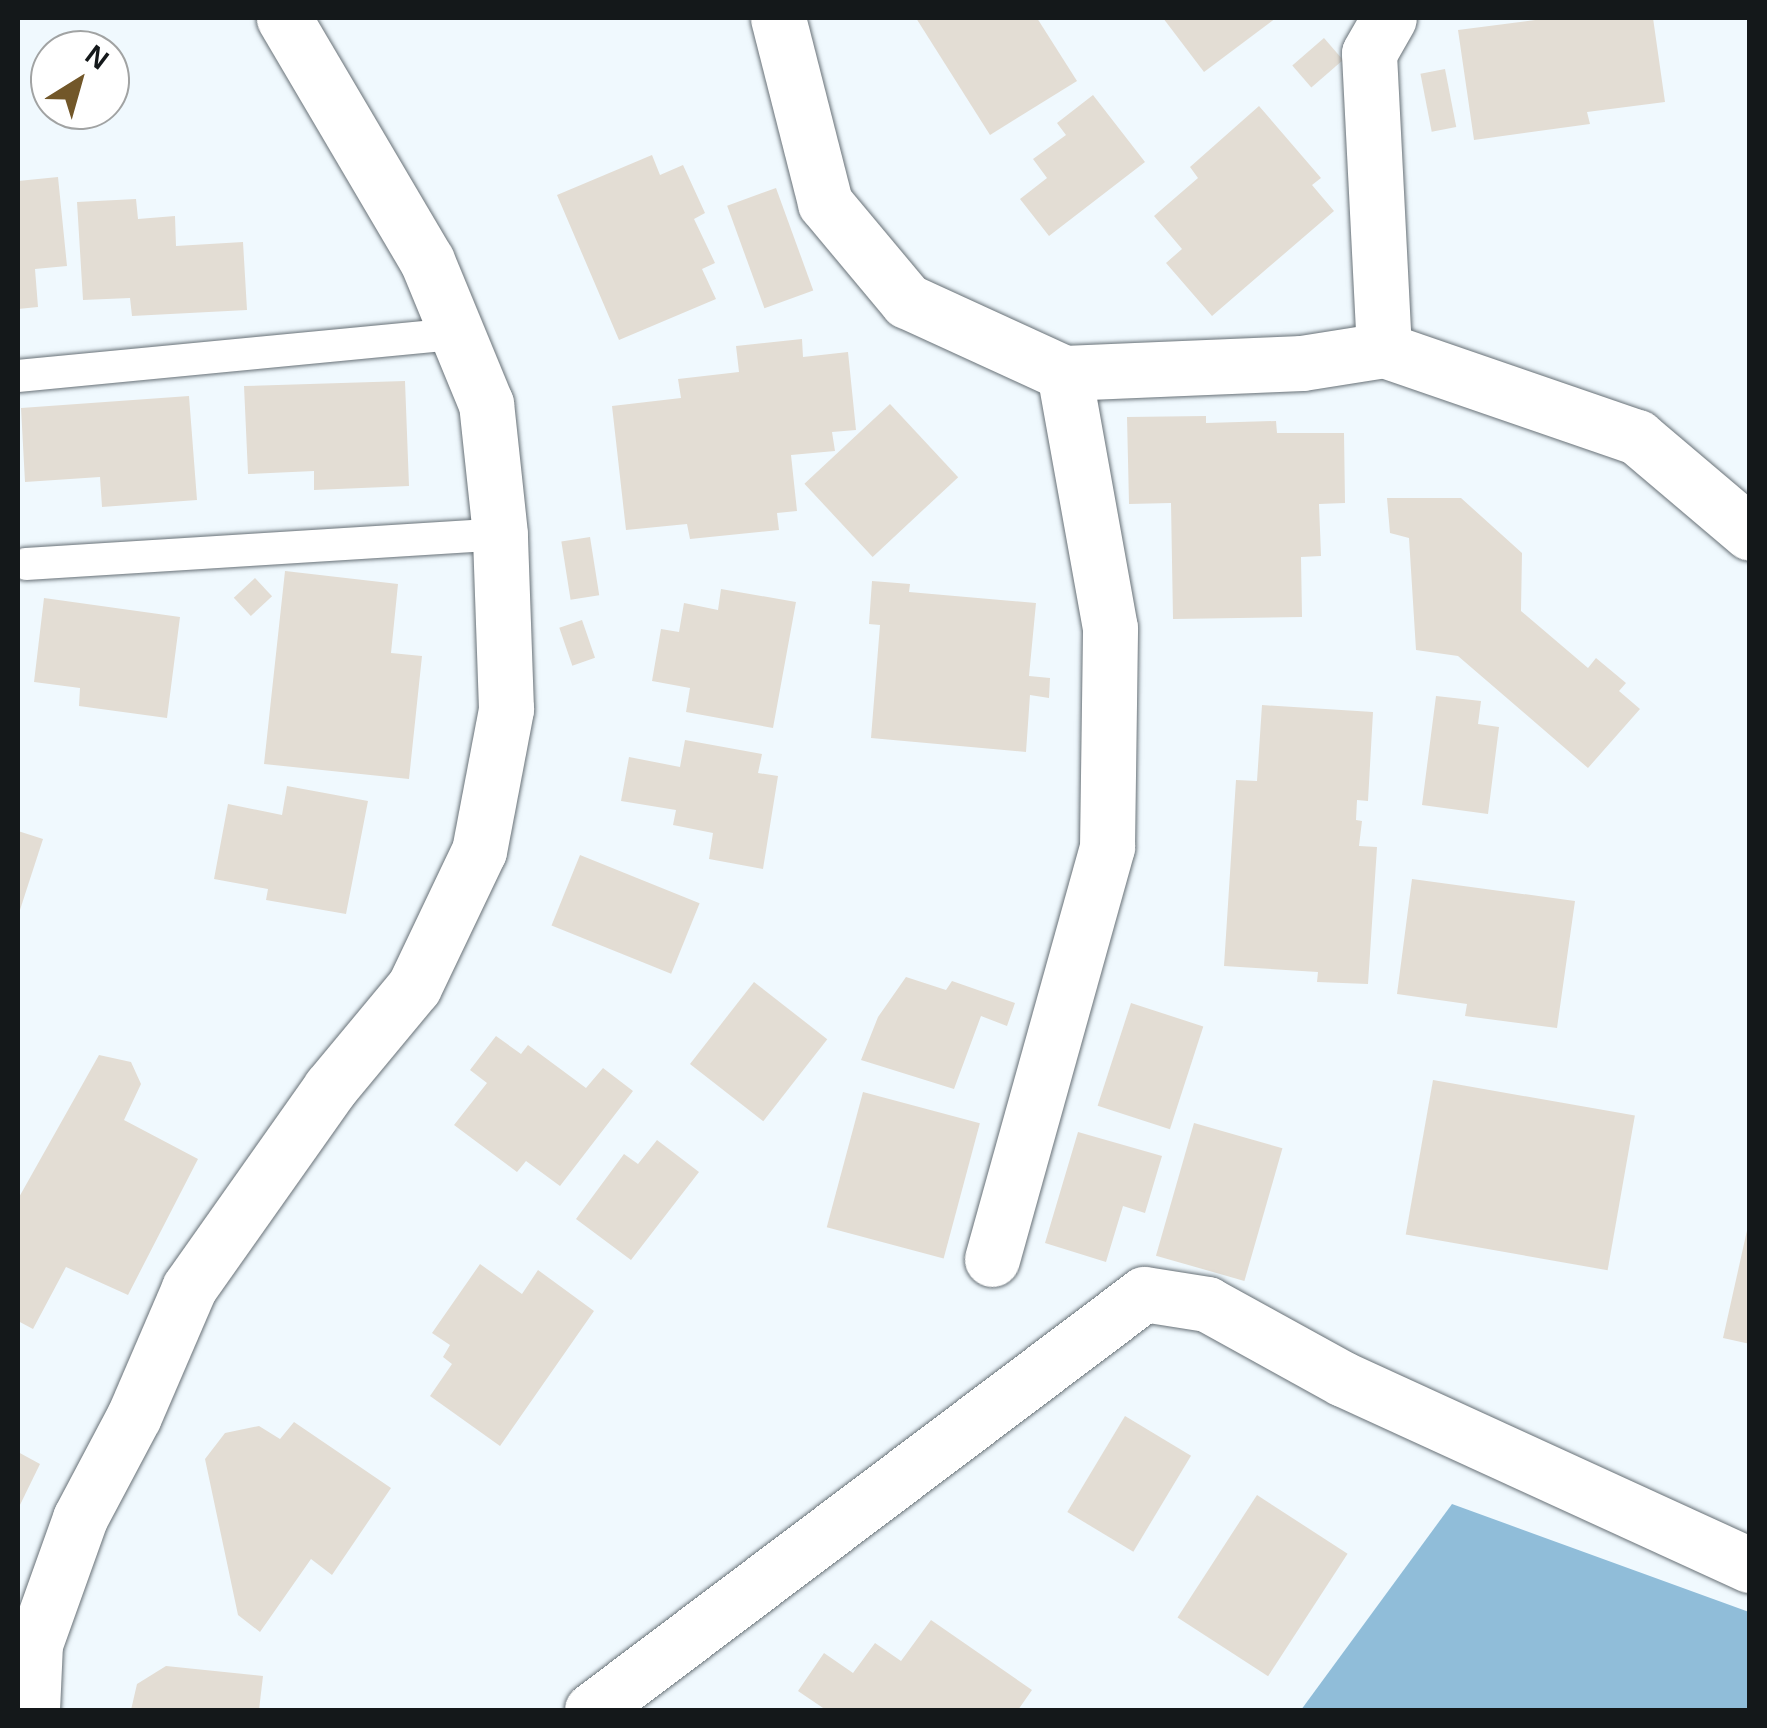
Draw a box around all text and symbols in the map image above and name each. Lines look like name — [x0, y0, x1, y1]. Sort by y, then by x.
north arrow — [30, 30, 130, 130]
text: N — [80, 39, 115, 76]

